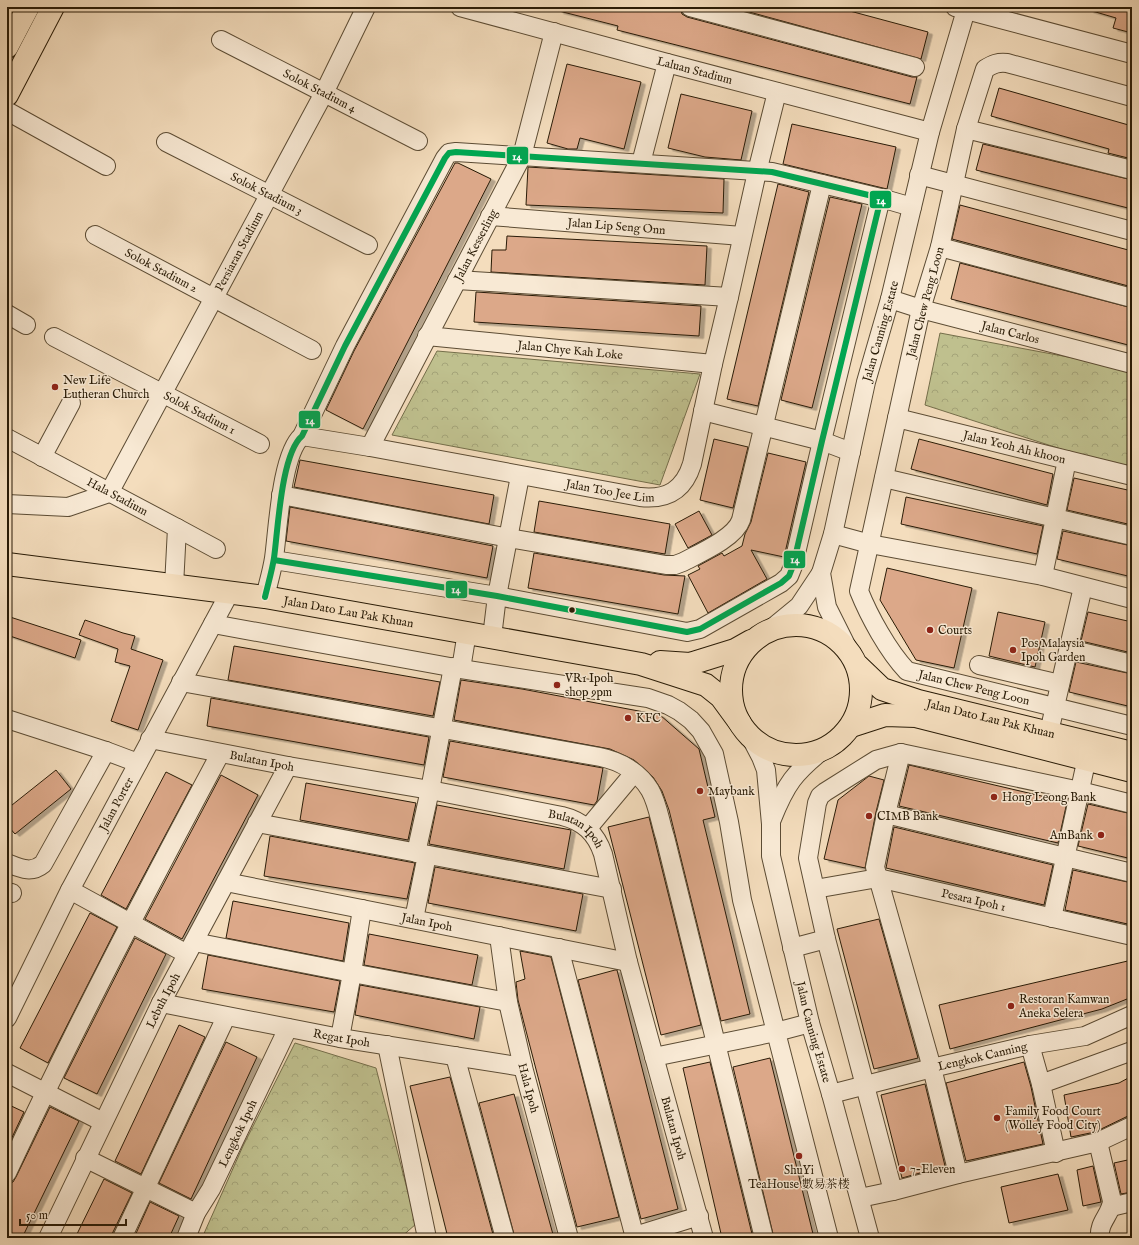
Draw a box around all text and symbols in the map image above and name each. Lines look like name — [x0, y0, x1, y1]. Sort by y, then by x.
street label: Laluan Stadium — [655, 54, 734, 88]
street label: Solok Stadium 4 — [280, 66, 359, 116]
line badge: 14 — [506, 146, 529, 165]
text: 14 — [512, 150, 522, 164]
street label: Solok Stadium 3 — [228, 169, 305, 218]
line badge: 14 — [869, 190, 892, 209]
text: 14 — [876, 194, 886, 208]
street label: Jalan Kesserling — [450, 206, 501, 286]
street label: Persiaran Stadium — [212, 209, 267, 294]
street label: Jalan Lip Seng Onn — [565, 215, 667, 238]
street label: Solok Stadium 2 — [122, 245, 200, 296]
street label: Jalan Chew Peng Loon — [903, 245, 949, 361]
street label: Jalan Canning Estate — [859, 279, 902, 386]
street label: Jalan Carlos — [977, 318, 1041, 348]
street label: Jalan Chye Kah Loke — [515, 338, 624, 363]
place label: New Life Lutheran Church — [63, 373, 150, 402]
marker: New Life Lutheran Church — [50, 382, 60, 392]
street label: Solok Stadium 1 — [161, 388, 238, 438]
line badge: 14 — [298, 410, 321, 429]
text: 14 — [305, 414, 315, 428]
street label: Jalan Yeoh Ah khoon — [959, 427, 1068, 467]
street label: Hala Stadium — [84, 475, 150, 519]
street label: Jalan Too Jee Lim — [562, 476, 655, 506]
line badge: 14 — [783, 550, 806, 569]
text: 14 — [790, 553, 800, 567]
line badge: 14 — [445, 580, 468, 599]
text: 14 — [451, 583, 461, 597]
street label: Jalan Dato Lau Pak Khuan — [280, 593, 415, 631]
unlabelled marker — [567, 605, 577, 615]
place label: Courts — [938, 623, 972, 638]
marker: Courts — [925, 625, 935, 635]
place label: Pos Malaysia Ipoh Garden — [1021, 636, 1086, 666]
marker: Pos Malaysia Ipoh Garden — [1008, 645, 1018, 655]
street label: Jalan Chew Peng Loon — [915, 667, 1032, 709]
place label: VR1 Ipoh shop 9pm — [564, 671, 614, 701]
marker: VR1 Ipoh shop 9pm — [552, 680, 562, 690]
street label: Jalan Dato Lau Pak Khuan — [923, 696, 1057, 742]
place label: KFC — [636, 711, 661, 726]
marker: KFC — [623, 713, 633, 723]
street label: Bulatan Ipoh — [228, 748, 296, 775]
street label: Jalan Porter — [95, 774, 137, 836]
place label: Maybank — [708, 784, 755, 799]
marker: Maybank — [695, 786, 705, 796]
place label: Hong Leong Bank — [1002, 790, 1097, 805]
marker: Hong Leong Bank — [989, 792, 999, 802]
street label: Bulatan Ipoh — [547, 806, 607, 851]
place label: CIMB Bank — [877, 809, 939, 824]
marker: CIMB Bank — [864, 811, 874, 821]
place label: AmBank — [1049, 828, 1094, 843]
marker: AmBank — [1096, 830, 1106, 840]
street label: Pesara Ipoh 1 — [940, 886, 1007, 915]
street label: Jalan Ipoh — [398, 910, 454, 935]
street label: Lebuh Ipoh — [143, 970, 184, 1031]
street label: Jalan Canning Estate — [791, 978, 834, 1085]
place label: Restoran Kamwan Aneka Selera — [1018, 992, 1110, 1021]
marker: Restoran Kamwan Aneka Selera — [1006, 1001, 1016, 1011]
street label: Regat Ipoh — [312, 1026, 372, 1051]
street label: Lengkok Canning — [936, 1039, 1029, 1074]
street label: Hala Ipoh — [514, 1061, 542, 1115]
street label: Bulatan Ipoh — [657, 1095, 689, 1162]
street label: Lengkok Ipoh — [216, 1097, 261, 1170]
place label: Family Food Court (Wolley Food City) — [1005, 1104, 1101, 1133]
marker: Family Food Court (Wolley Food City) — [992, 1113, 1002, 1123]
marker: ShuYi TeaHouse 數易茶楼 — [794, 1151, 804, 1161]
place label: 7-Eleven — [910, 1162, 956, 1177]
place label: ShuYi TeaHouse 數易茶楼 — [748, 1163, 850, 1192]
marker: 7-Eleven — [897, 1164, 907, 1174]
scale bar — [20, 1201, 126, 1227]
text: 50 m — [26, 1208, 48, 1223]

